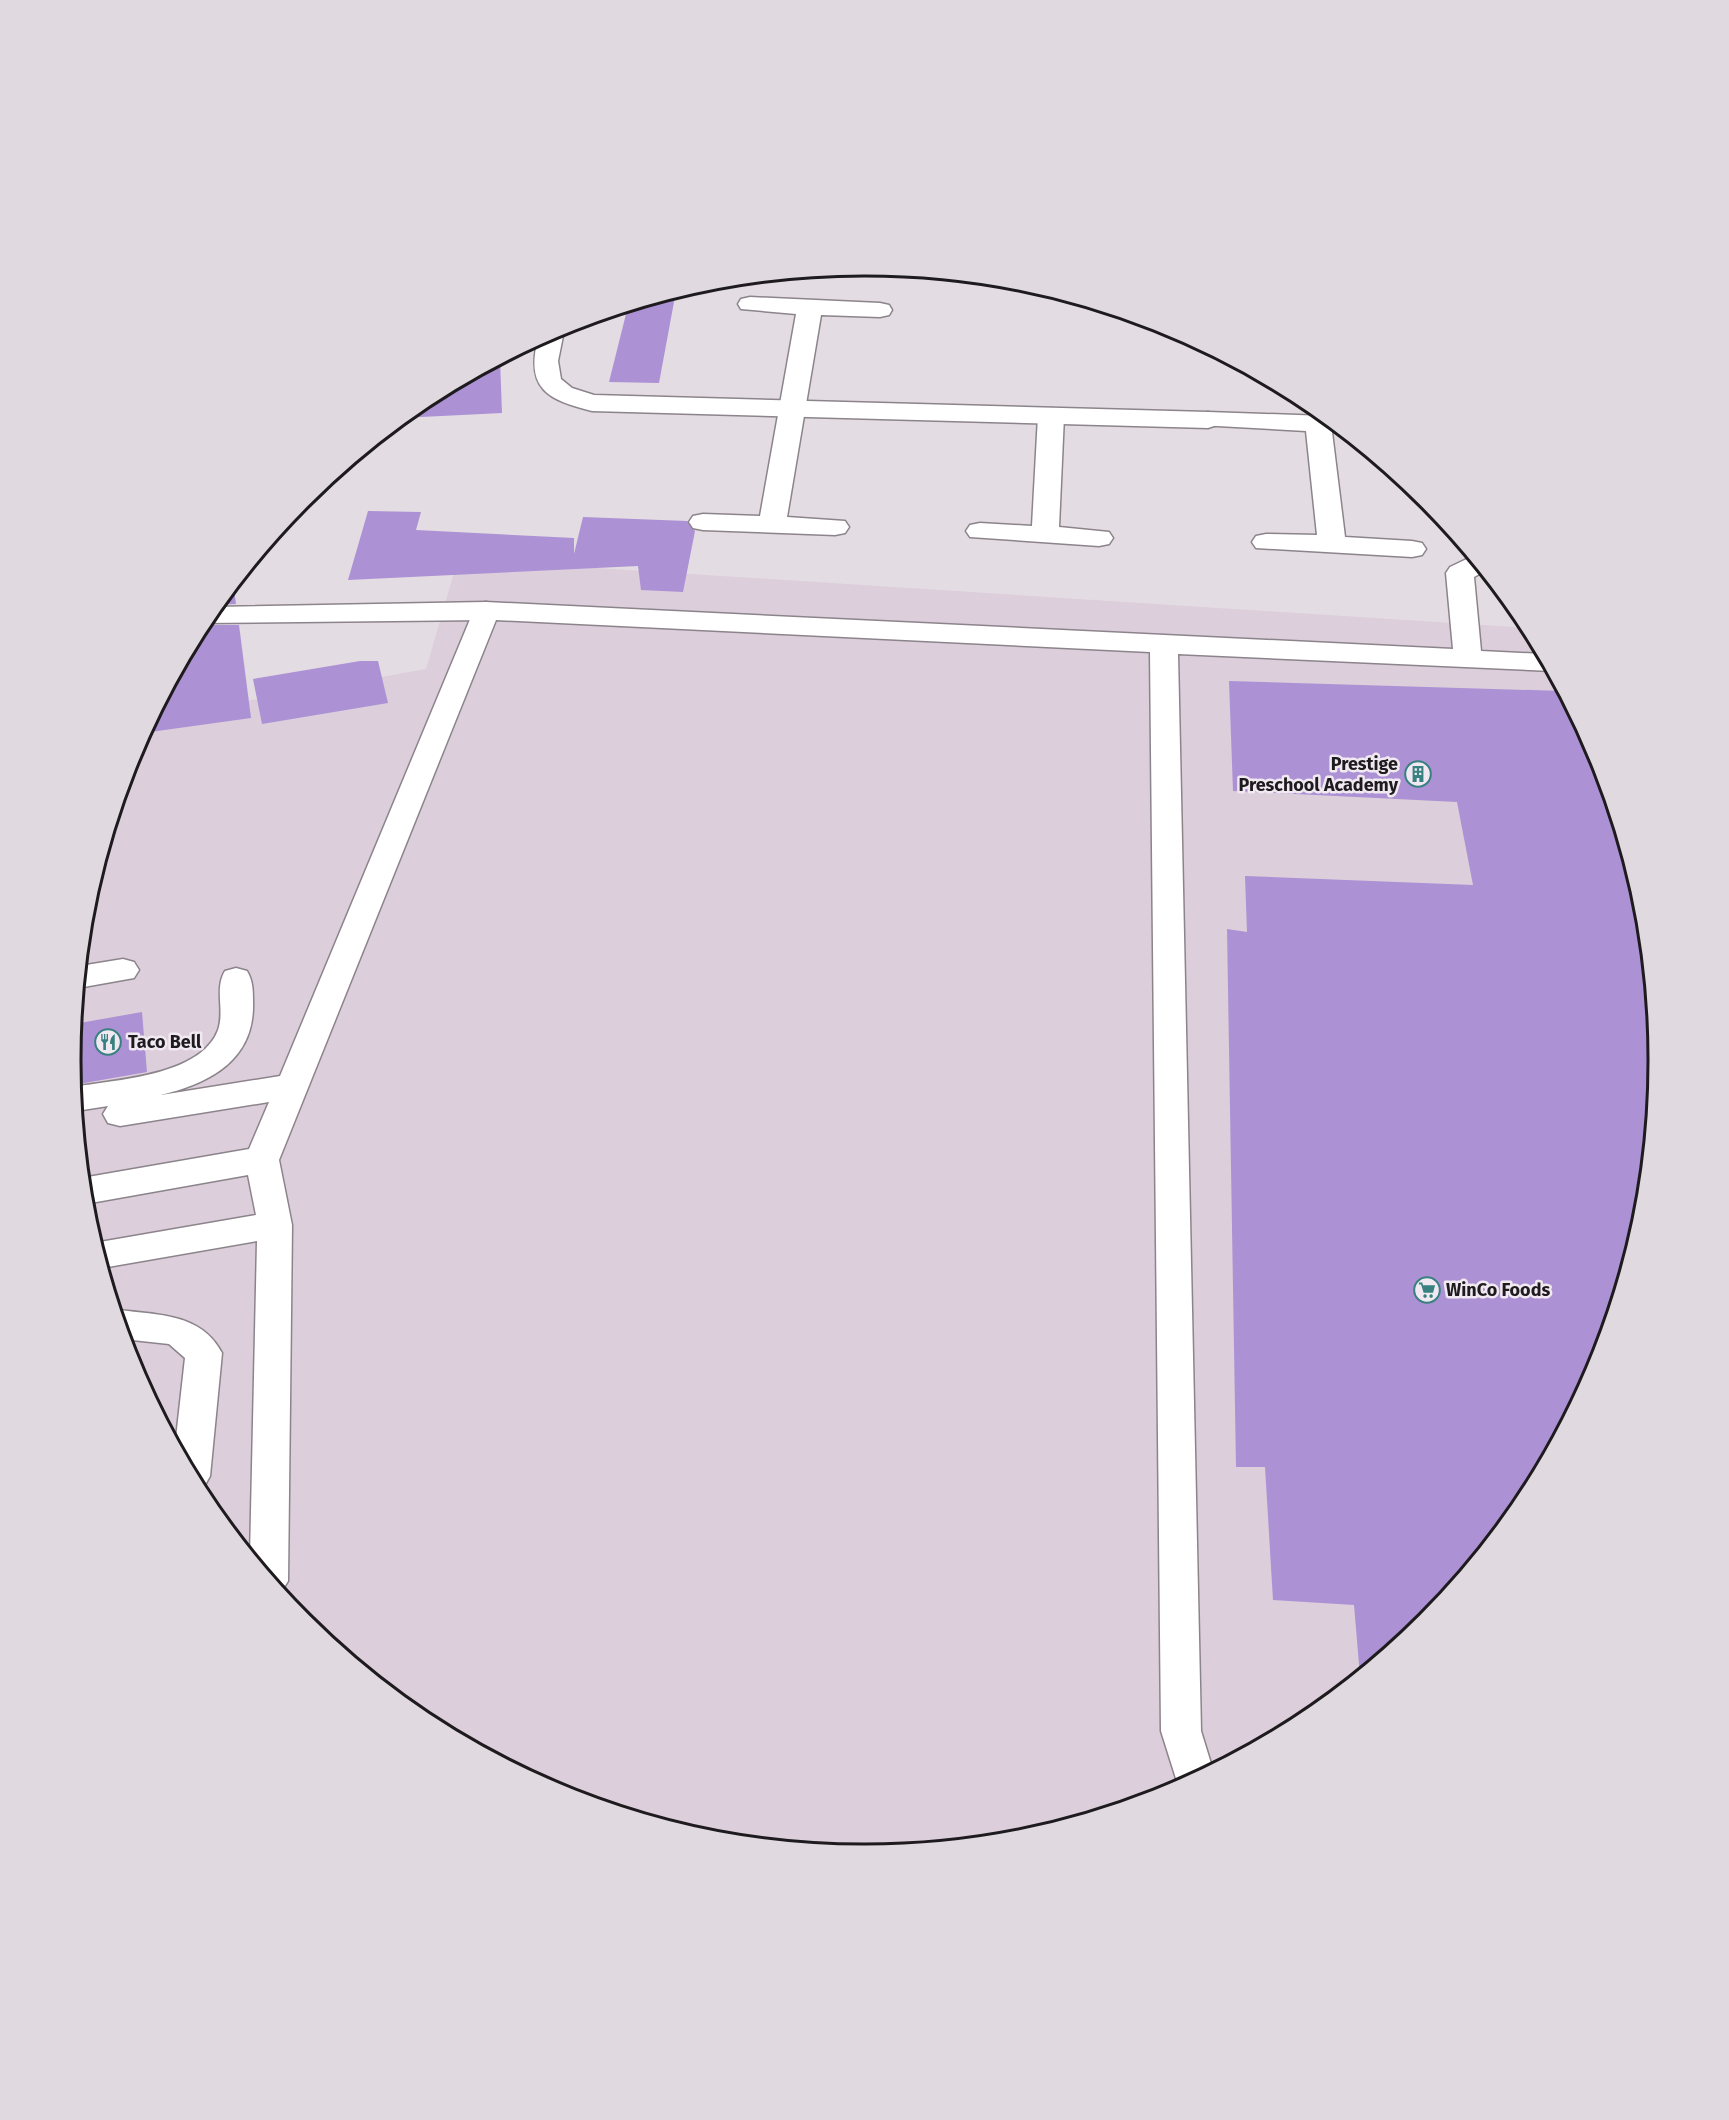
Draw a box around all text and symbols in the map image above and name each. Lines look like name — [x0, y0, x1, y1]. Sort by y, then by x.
place label: Prestige Preschool Academy — [1239, 753, 1399, 796]
building icon: Prestige Preschool Academy — [1403, 759, 1433, 789]
restaurant icon: Taco Bell — [93, 1027, 123, 1057]
place label: Taco Bell — [128, 1031, 202, 1053]
supermarket icon: WinCo Foods — [1412, 1275, 1442, 1305]
place label: WinCo Foods — [1446, 1279, 1550, 1301]

